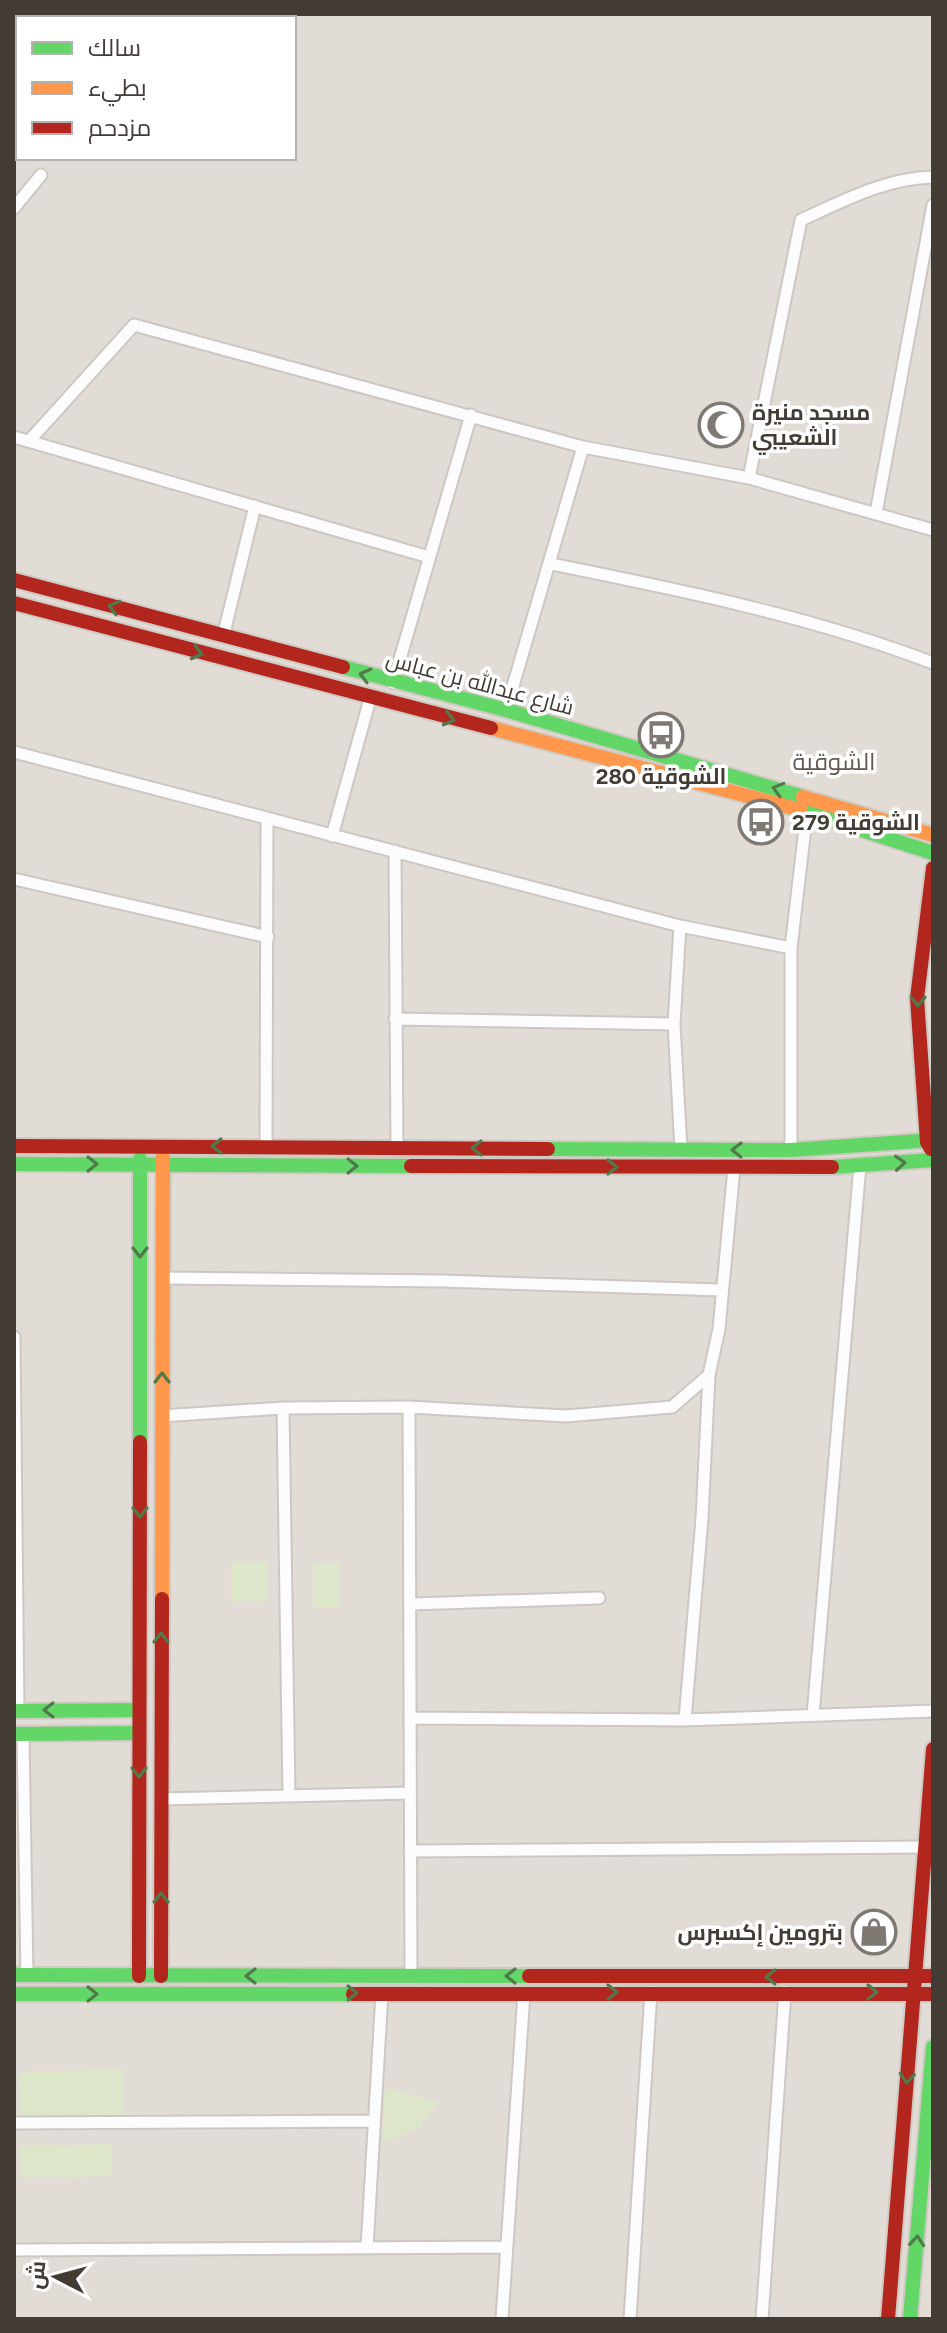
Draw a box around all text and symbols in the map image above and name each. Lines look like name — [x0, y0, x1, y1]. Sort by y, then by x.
legend — [16, 16, 296, 160]
text: سالك — [88, 33, 141, 62]
text: بطيء — [88, 73, 147, 107]
text: مزدحم — [88, 113, 151, 144]
place label: مسجد منيرة الشعيبي — [752, 399, 870, 455]
mosque icon: مسجد منيرة الشعيبي — [697, 401, 745, 449]
one-way arrow — [108, 600, 122, 617]
one-way arrow — [190, 643, 204, 660]
street label: شارع عبدالله بن عباس — [383, 644, 577, 722]
one-way arrow — [359, 668, 373, 684]
one-way arrow — [441, 710, 455, 727]
bus stop icon: الشوقية 280 — [637, 711, 685, 759]
district label: الشوقية — [792, 747, 876, 776]
place label: الشوقية 280 — [596, 763, 726, 790]
one-way arrow — [771, 782, 785, 799]
bus stop icon: الشوقية 279 — [737, 798, 785, 846]
place label: الشوقية 279 — [792, 809, 920, 836]
one-way arrow — [909, 995, 927, 1008]
one-way arrow — [210, 1137, 223, 1155]
one-way arrow — [470, 1139, 483, 1157]
one-way arrow — [730, 1141, 743, 1159]
one-way arrow — [86, 1155, 99, 1173]
one-way arrow — [894, 1155, 907, 1172]
one-way arrow — [346, 1157, 359, 1175]
one-way arrow — [606, 1158, 619, 1176]
one-way arrow — [131, 1246, 149, 1259]
one-way arrow — [153, 1371, 170, 1384]
one-way arrow — [131, 1506, 149, 1519]
one-way arrow — [152, 1631, 170, 1644]
one-way arrow — [42, 1702, 55, 1719]
one-way arrow — [130, 1766, 148, 1779]
one-way arrow — [152, 1891, 170, 1904]
shop icon: بترومين إكسبرس — [850, 1908, 898, 1956]
place label: بترومين إكسبرس — [677, 1919, 843, 1947]
one-way arrow — [244, 1967, 257, 1985]
one-way arrow — [504, 1967, 517, 1985]
one-way arrow — [764, 1968, 777, 1986]
one-way arrow — [606, 1983, 619, 2001]
one-way arrow — [866, 1983, 879, 2001]
one-way arrow — [346, 1984, 359, 2002]
one-way arrow — [86, 1985, 99, 2003]
one-way arrow — [899, 2072, 916, 2085]
one-way arrow — [908, 2234, 925, 2247]
north arrow — [16, 2237, 96, 2317]
text: ش — [22, 2260, 52, 2290]

